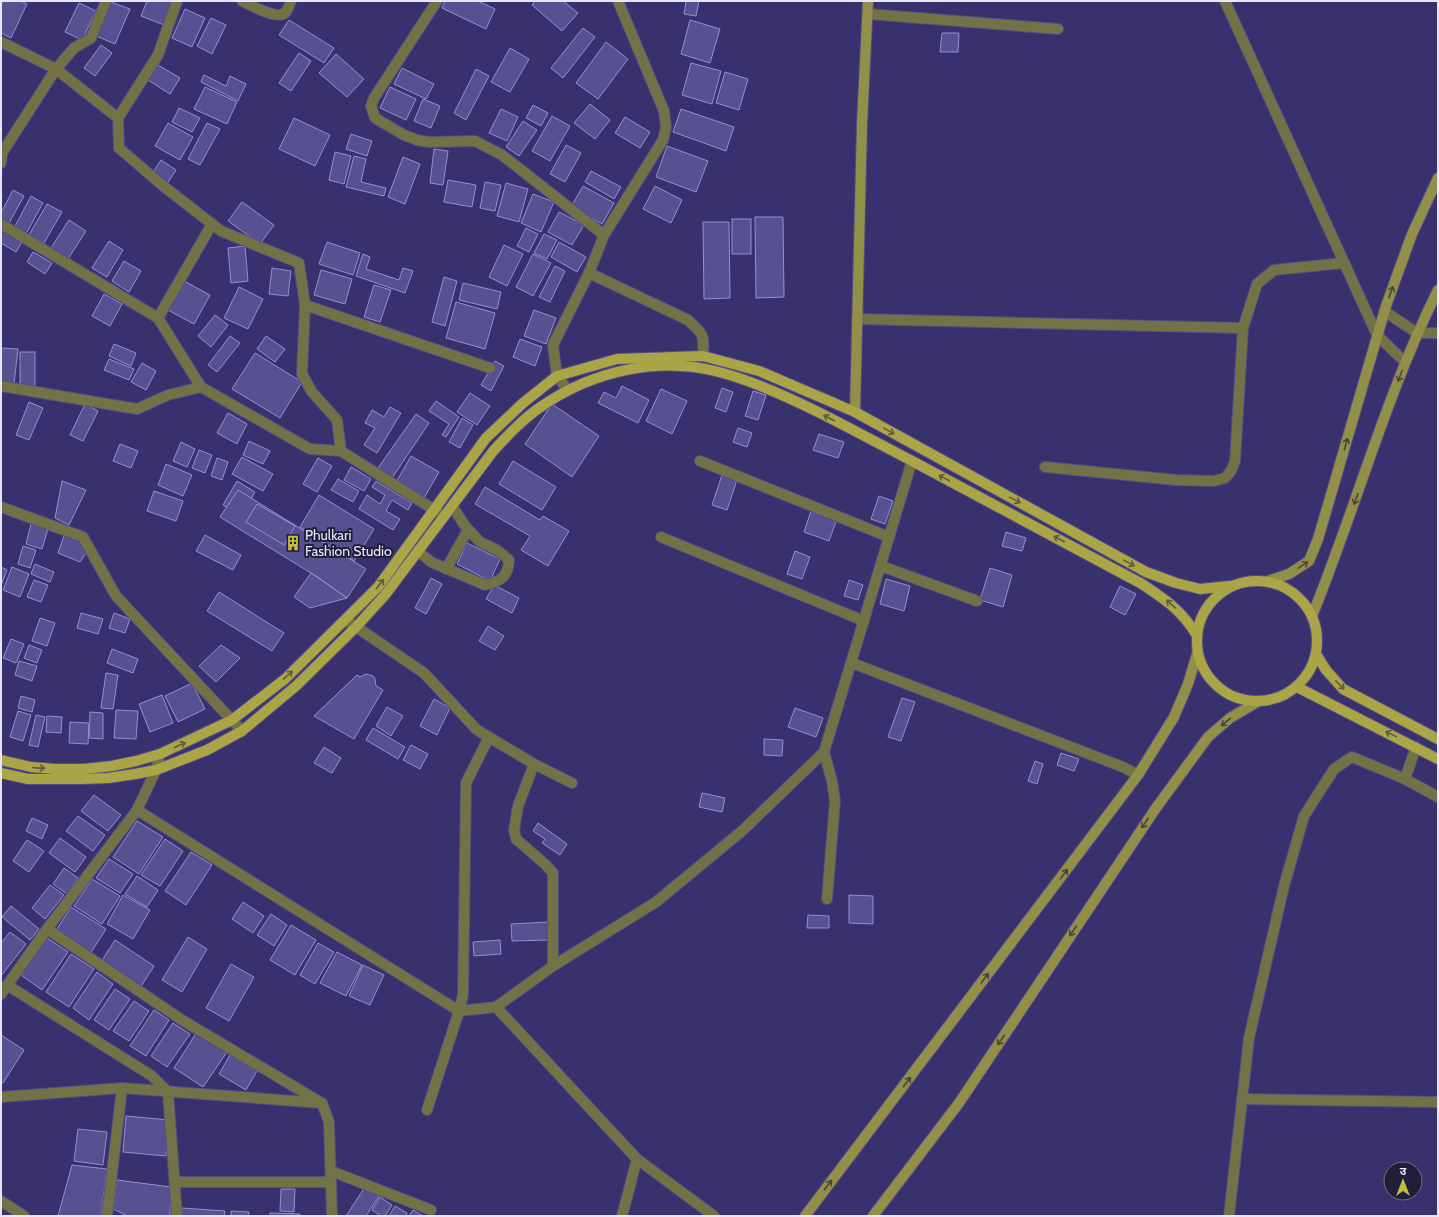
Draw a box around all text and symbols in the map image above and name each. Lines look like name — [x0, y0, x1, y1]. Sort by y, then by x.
one-way arrow — [1387, 287, 1395, 299]
one-way arrow — [1395, 370, 1403, 382]
one-way arrow — [823, 413, 835, 421]
one-way arrow — [883, 428, 895, 435]
one-way arrow — [1343, 437, 1350, 450]
one-way arrow — [938, 474, 950, 481]
one-way arrow — [1352, 492, 1359, 505]
one-way arrow — [1009, 497, 1021, 505]
place label: Phulkari Fashion Studio — [305, 526, 392, 560]
building icon: Phulkari Fashion Studio — [284, 534, 302, 552]
one-way arrow — [1053, 535, 1065, 543]
one-way arrow — [1123, 560, 1135, 568]
one-way arrow — [1297, 561, 1308, 569]
one-way arrow — [376, 578, 384, 589]
one-way arrow — [1166, 600, 1176, 609]
one-way arrow — [283, 671, 293, 680]
one-way arrow — [1335, 680, 1345, 690]
one-way arrow — [1221, 718, 1232, 726]
one-way arrow — [1385, 730, 1397, 737]
one-way arrow — [173, 741, 185, 748]
one-way arrow — [32, 764, 45, 771]
one-way arrow — [1141, 817, 1149, 829]
one-way arrow — [1059, 869, 1068, 880]
one-way arrow — [1069, 926, 1077, 937]
one-way arrow — [981, 972, 990, 983]
one-way arrow — [997, 1034, 1005, 1045]
one-way arrow — [903, 1076, 911, 1087]
north arrow — [1383, 1161, 1423, 1201]
text: उ — [1400, 1164, 1407, 1178]
one-way arrow — [824, 1180, 832, 1191]

